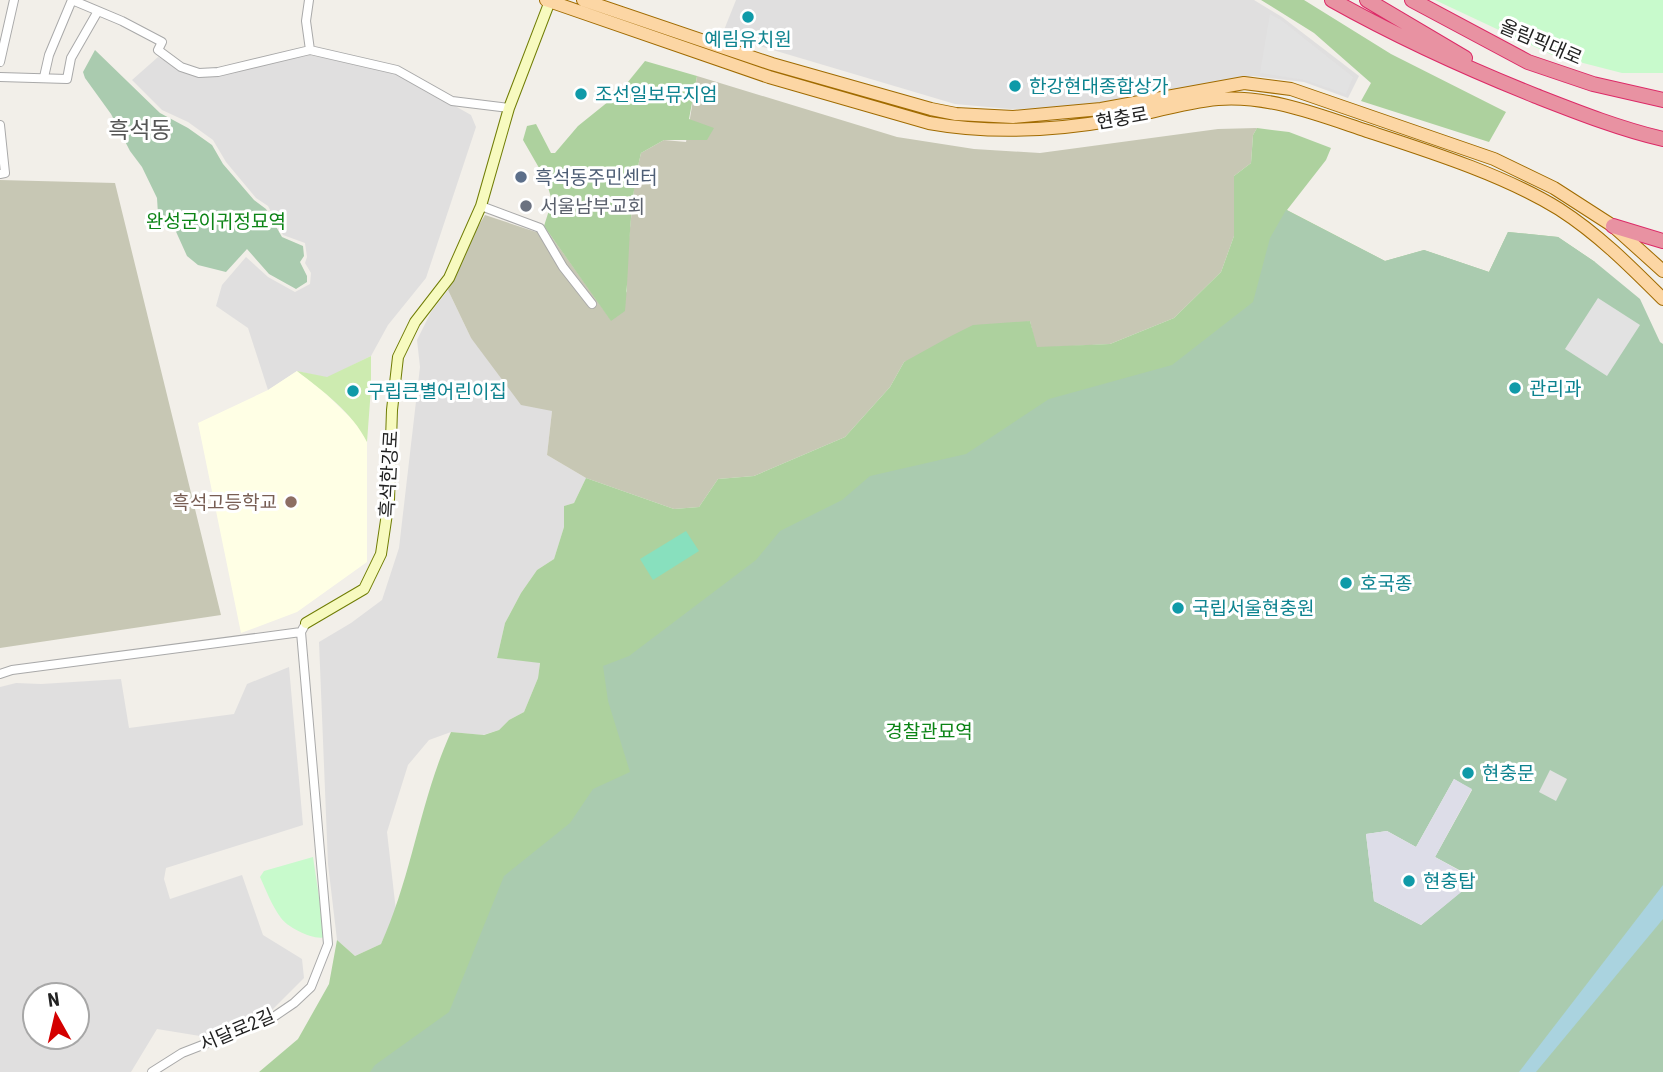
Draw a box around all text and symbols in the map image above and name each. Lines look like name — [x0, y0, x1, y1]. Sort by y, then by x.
marker: 예림유치원 — [740, 9, 756, 25]
street label: 올림픽대로 — [1496, 14, 1586, 70]
place label: 예림유치원 — [704, 28, 792, 51]
place label: 한강현대종합상가 — [1029, 75, 1169, 98]
marker: 한강현대종합상가 — [1007, 78, 1023, 94]
place label: 조선일보뮤지엄 — [595, 83, 717, 106]
marker: 조선일보뮤지엄 — [573, 86, 589, 102]
street label: 현충로 — [1094, 102, 1150, 134]
district label: 흑석동 — [108, 117, 172, 144]
place label: 흑석동주민센터 — [535, 166, 657, 189]
marker: 흑석동주민센터 — [513, 169, 529, 185]
place label: 서울남부교회 — [540, 195, 645, 218]
marker: 서울남부교회 — [518, 198, 534, 214]
park label: 완성군이귀정묘역 — [146, 210, 286, 233]
place label: 관리과 — [1529, 377, 1581, 400]
place label: 구립큰별어린이집 — [367, 380, 507, 403]
marker: 관리과 — [1507, 380, 1523, 396]
marker: 구립큰별어린이집 — [345, 383, 361, 399]
street label: 흑석한강로 — [375, 430, 403, 518]
place label: 흑석고등학교 — [172, 491, 277, 514]
marker: 흑석고등학교 — [283, 494, 299, 510]
place label: 호국종 — [1360, 572, 1412, 595]
marker: 호국종 — [1338, 575, 1354, 591]
place label: 국립서울현충원 — [1192, 597, 1314, 620]
marker: 국립서울현충원 — [1170, 600, 1186, 616]
park label: 경찰관묘역 — [885, 720, 973, 743]
place label: 현충문 — [1482, 762, 1534, 785]
marker: 현충문 — [1460, 765, 1476, 781]
place label: 현충탑 — [1423, 870, 1476, 893]
marker: 현충탑 — [1401, 873, 1417, 889]
north arrow — [21, 981, 91, 1051]
text: N — [46, 987, 61, 1012]
street label: 서달로2길 — [196, 1004, 278, 1056]

